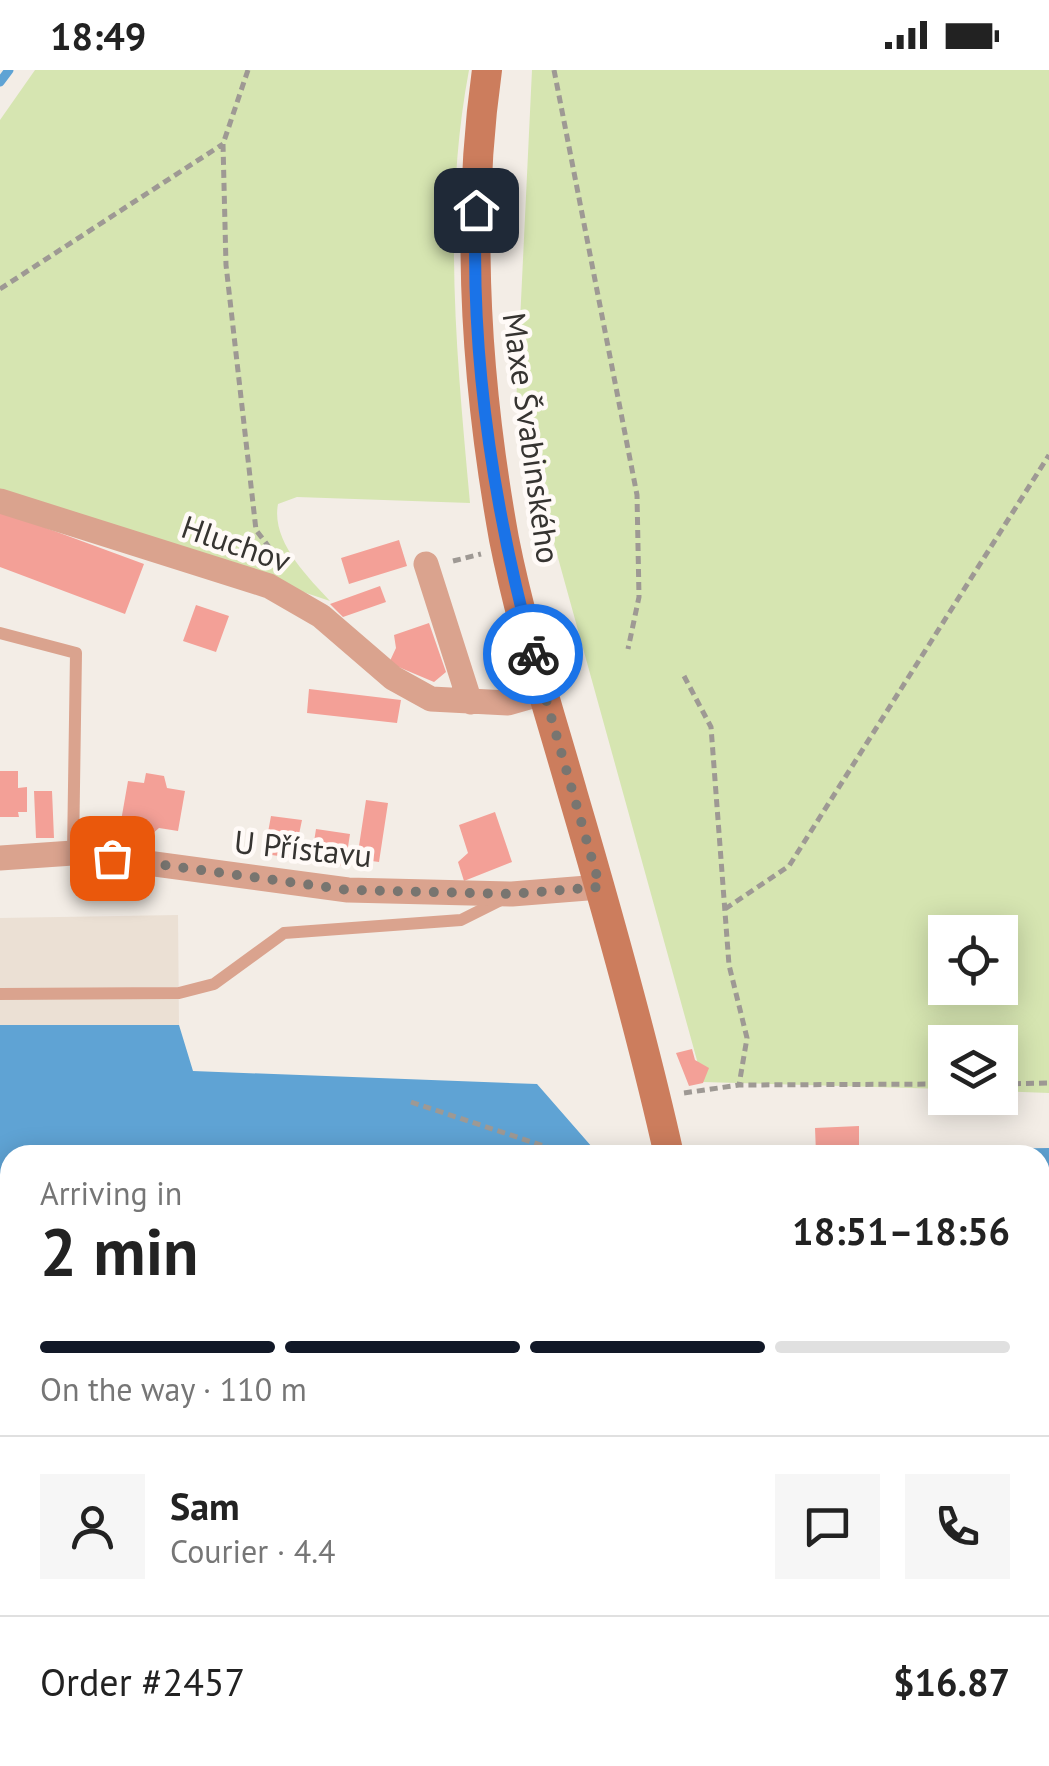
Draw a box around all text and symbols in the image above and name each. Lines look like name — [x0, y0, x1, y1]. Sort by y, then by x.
text: 18:49 — [50, 11, 146, 60]
pin — [434, 168, 519, 253]
icon: home — [449, 183, 504, 238]
street label: Maxe Švabinského — [494, 310, 570, 566]
street label: Hluchov — [176, 505, 297, 581]
courier — [483, 604, 583, 704]
icon: bike — [506, 627, 561, 682]
pin — [70, 816, 155, 901]
street label: U Přístavu — [232, 820, 374, 876]
icon: bag — [85, 831, 140, 886]
map controls — [928, 915, 1018, 1115]
button: locate — [928, 915, 1018, 1005]
button: layers — [928, 1025, 1018, 1115]
text: Arriving in — [40, 1172, 182, 1214]
text: 18:51–18:56 — [792, 1206, 1010, 1255]
text: 2 min — [40, 1209, 199, 1293]
text: On the way · 110 m — [40, 1368, 307, 1410]
button: person — [40, 1474, 145, 1579]
button: chat — [775, 1474, 880, 1579]
button: phone — [905, 1474, 1010, 1579]
text: Sam — [170, 1481, 240, 1530]
text: Courier · 4.4 — [170, 1530, 336, 1572]
text: Order #2457 — [40, 1657, 245, 1706]
text: $16.87 — [893, 1657, 1010, 1706]

